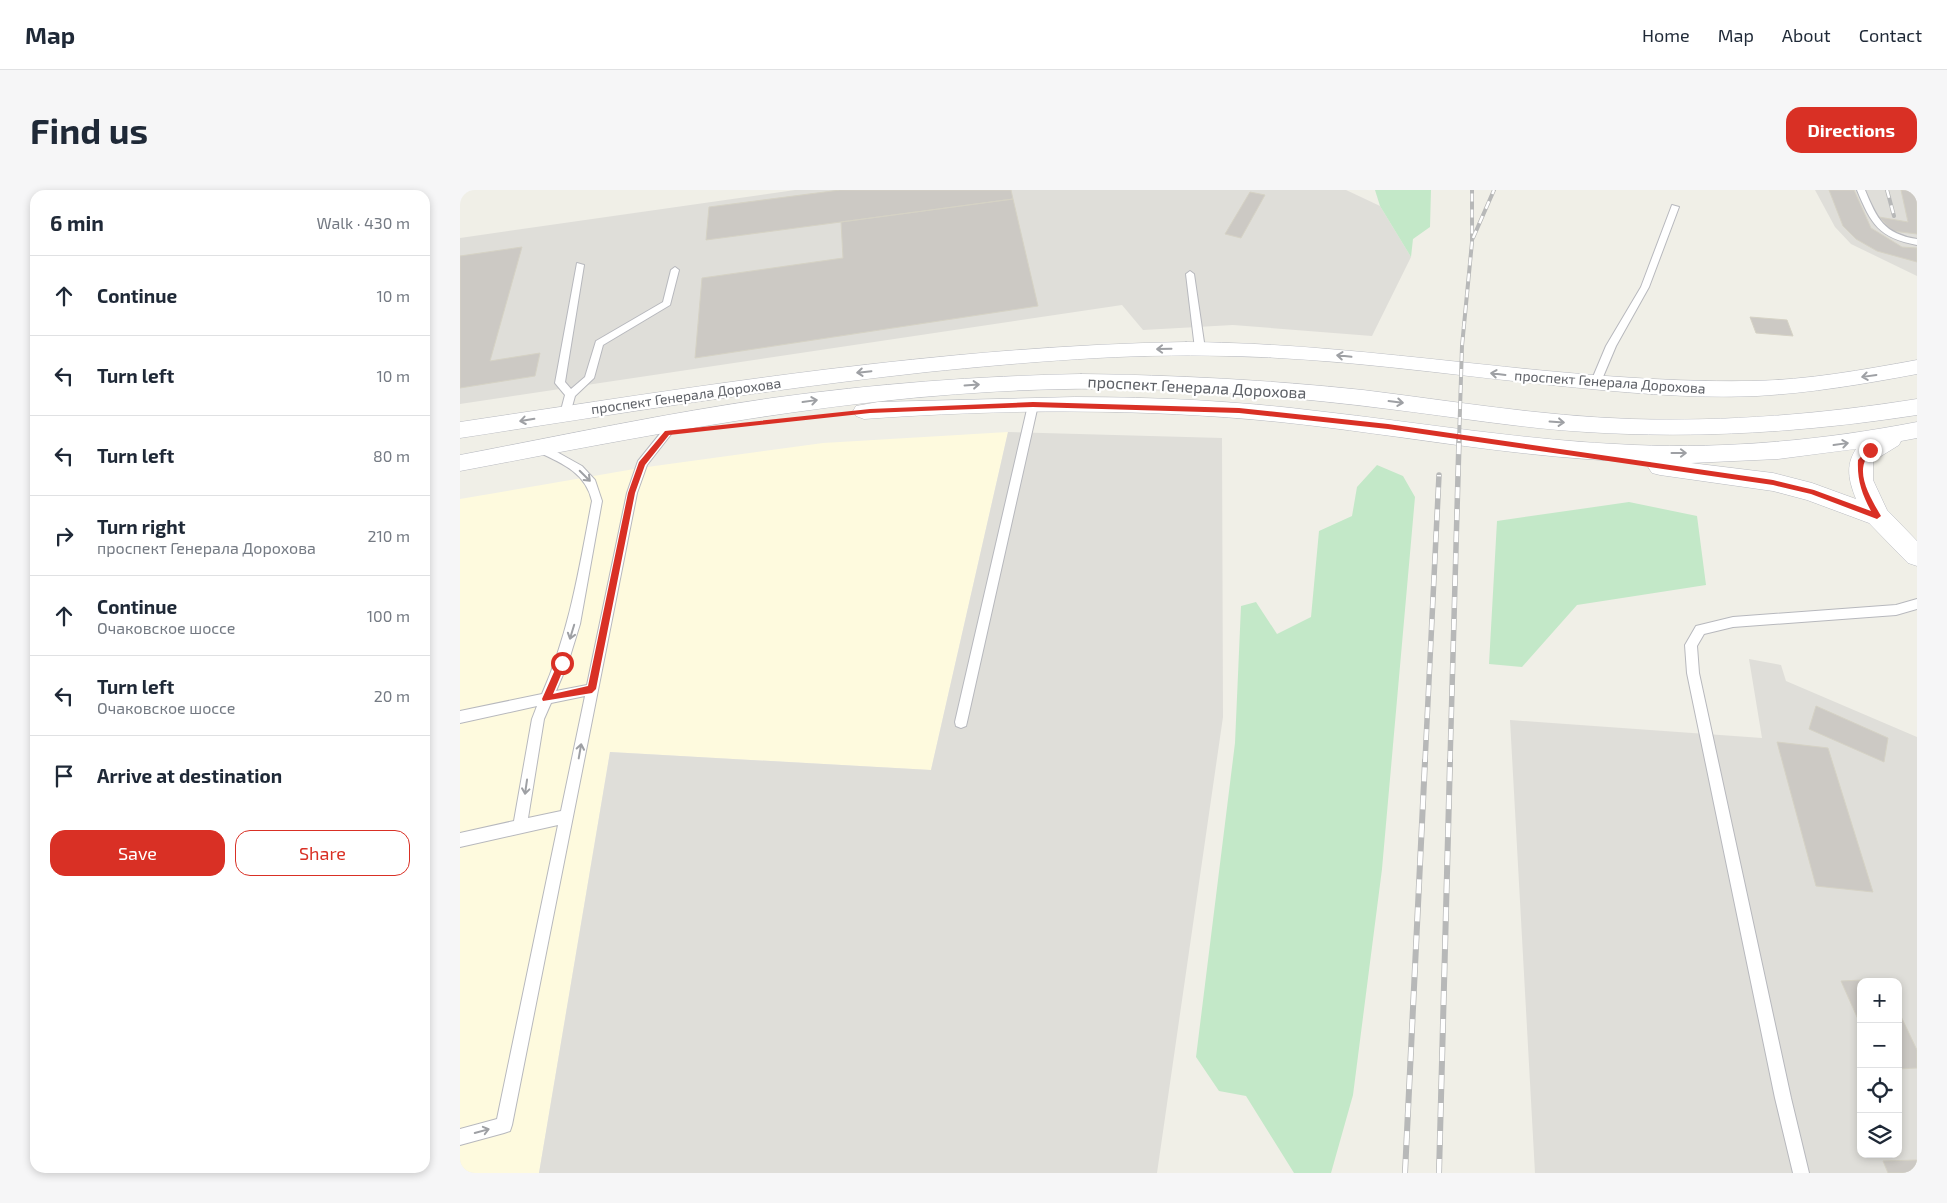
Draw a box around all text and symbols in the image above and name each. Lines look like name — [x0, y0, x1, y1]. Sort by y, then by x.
text: Map — [25, 20, 75, 49]
text: Home — [1642, 24, 1690, 46]
text: Map — [1718, 24, 1754, 46]
text: About — [1782, 24, 1831, 46]
text: Contact — [1859, 24, 1922, 46]
button: Directions — [1786, 107, 1917, 153]
text: Find us — [30, 109, 148, 151]
text: 6 min — [50, 210, 104, 235]
text: Walk · 430 m — [317, 213, 410, 232]
icon: ahead — [50, 282, 78, 310]
text: Continue — [97, 284, 177, 307]
text: 10 m — [376, 286, 410, 305]
one-way arrow — [1156, 345, 1172, 354]
one-way arrow — [1336, 351, 1352, 361]
icon: left — [50, 362, 78, 390]
text: Turn left — [97, 364, 174, 387]
text: 10 m — [376, 366, 410, 385]
street label: проспект Генерала Дорохова — [1514, 366, 1706, 397]
one-way arrow — [857, 367, 873, 377]
one-way arrow — [1490, 369, 1506, 379]
street label: проспект Генерала Дорохова — [1087, 371, 1307, 402]
one-way arrow — [1861, 372, 1877, 382]
street label: проспект Генерала Дорохова — [590, 374, 782, 417]
one-way arrow — [963, 381, 979, 390]
one-way arrow — [802, 395, 818, 405]
one-way arrow — [1387, 397, 1403, 407]
one-way arrow — [519, 415, 535, 425]
one-way arrow — [1549, 417, 1565, 426]
one-way arrow — [1833, 439, 1849, 449]
route end — [1859, 439, 1882, 462]
icon: left — [50, 442, 78, 470]
text: Turn left — [97, 444, 174, 467]
text: 80 m — [373, 446, 410, 465]
one-way arrow — [1670, 448, 1687, 458]
one-way arrow — [579, 469, 591, 482]
text: Turn right — [97, 515, 185, 538]
icon: right — [50, 522, 78, 550]
text: 210 m — [367, 526, 410, 545]
text: проспект Генерала Дорохова — [97, 538, 316, 557]
text: Continue — [97, 595, 177, 618]
icon: ahead — [50, 602, 78, 630]
text: 100 m — [367, 606, 410, 625]
text: Очаковское шоссе — [97, 618, 235, 637]
one-way arrow — [566, 623, 576, 639]
route start — [551, 652, 574, 675]
text: Turn left — [97, 675, 174, 698]
icon: left — [50, 682, 78, 710]
text: 20 m — [374, 686, 410, 705]
text: Очаковское шоссе — [97, 698, 235, 717]
one-way arrow — [576, 743, 586, 759]
icon: arrive — [50, 762, 78, 790]
text: Arrive at destination — [97, 764, 282, 787]
one-way arrow — [521, 778, 531, 794]
button: Save — [50, 830, 225, 876]
button: Share — [235, 830, 410, 876]
map controls — [1857, 978, 1902, 1158]
button: + — [1857, 978, 1902, 1023]
button: − — [1857, 1023, 1902, 1068]
button: locate — [1857, 1068, 1902, 1113]
button: layers — [1857, 1113, 1902, 1158]
one-way arrow — [474, 1126, 490, 1135]

